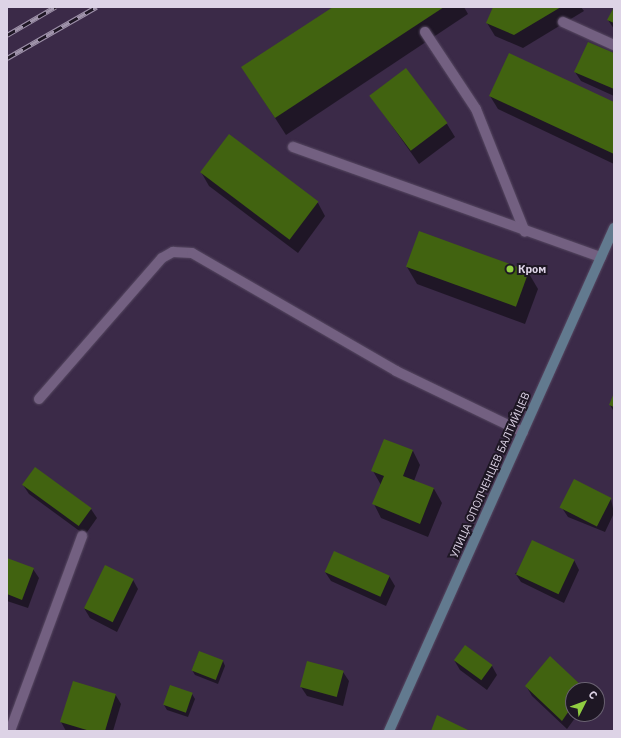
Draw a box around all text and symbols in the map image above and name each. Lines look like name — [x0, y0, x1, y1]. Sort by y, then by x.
place label: Кром — [518, 262, 546, 276]
marker: Кром — [505, 264, 515, 274]
street label: УЛИЦА ОПОЛЧЕНЦЕВ БАЛТИЙЦЕВ — [447, 390, 533, 560]
north arrow — [565, 682, 605, 722]
text: С — [586, 687, 601, 702]

